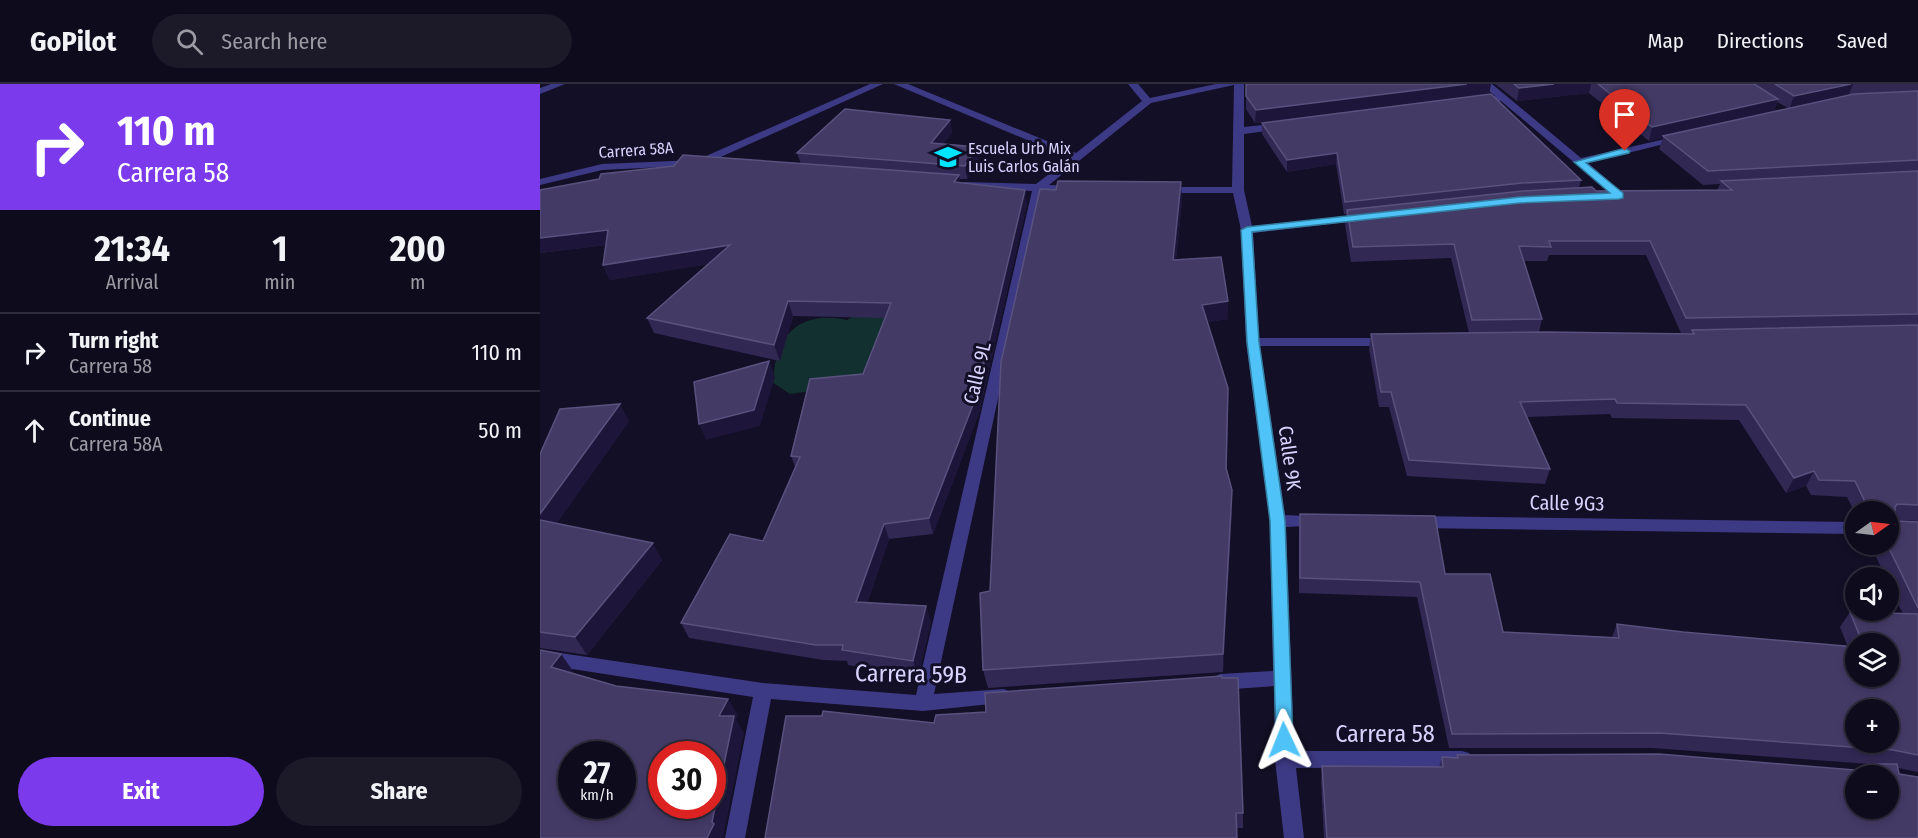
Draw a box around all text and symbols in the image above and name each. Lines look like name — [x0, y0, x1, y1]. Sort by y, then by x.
search box — [152, 14, 572, 68]
text: GoPilot — [30, 25, 116, 58]
icon: search — [173, 25, 206, 58]
text: Search here — [221, 28, 327, 55]
text: Map — [1647, 28, 1684, 54]
text: Directions — [1717, 28, 1804, 54]
text: Saved — [1837, 28, 1888, 54]
pin — [1599, 89, 1650, 151]
icon: arrive — [1608, 98, 1641, 131]
text: 110 m — [117, 106, 216, 156]
icon: right — [18, 108, 96, 186]
street label: Carrera 58A — [598, 138, 675, 162]
place label: Escuela Urb Mix Luis Carlos Galán — [968, 139, 1080, 176]
school or university icon: Escuela Urb Mix Luis Carlos Galán — [933, 142, 963, 172]
text: Carrera 58 — [117, 157, 229, 189]
text: 21:34 — [94, 227, 170, 271]
text: 1 — [272, 227, 287, 271]
text: 200 — [390, 227, 446, 271]
text: Arrival — [106, 270, 159, 294]
text: min — [264, 270, 295, 294]
text: m — [410, 270, 425, 294]
text: Turn right — [69, 327, 158, 354]
icon: right — [18, 336, 51, 369]
text: 110 m — [472, 339, 522, 366]
street label: Calle 9L — [958, 339, 996, 406]
text: Carrera 58 — [69, 354, 152, 378]
text: Continue — [69, 405, 151, 432]
icon: ahead — [18, 414, 51, 447]
text: 50 m — [478, 417, 522, 444]
street label: Calle 9K — [1274, 424, 1306, 492]
text: Carrera 58A — [69, 432, 163, 456]
street label: Calle 9G3 — [1529, 490, 1605, 516]
north arrow — [1845, 501, 1899, 555]
map controls — [1845, 501, 1899, 819]
button: sound — [1845, 567, 1899, 621]
button: layers — [1845, 633, 1899, 687]
street label: Carrera 59B — [855, 659, 967, 689]
button: + — [1845, 699, 1899, 753]
position arrow — [1252, 708, 1316, 772]
street label: Carrera 58 — [1335, 720, 1435, 748]
speed limit sign: 30 — [648, 741, 726, 819]
text: 27 — [584, 755, 610, 791]
button: Exit — [18, 757, 264, 826]
button: Share — [276, 757, 522, 826]
button: − — [1845, 765, 1899, 819]
text: km/h — [580, 786, 614, 804]

